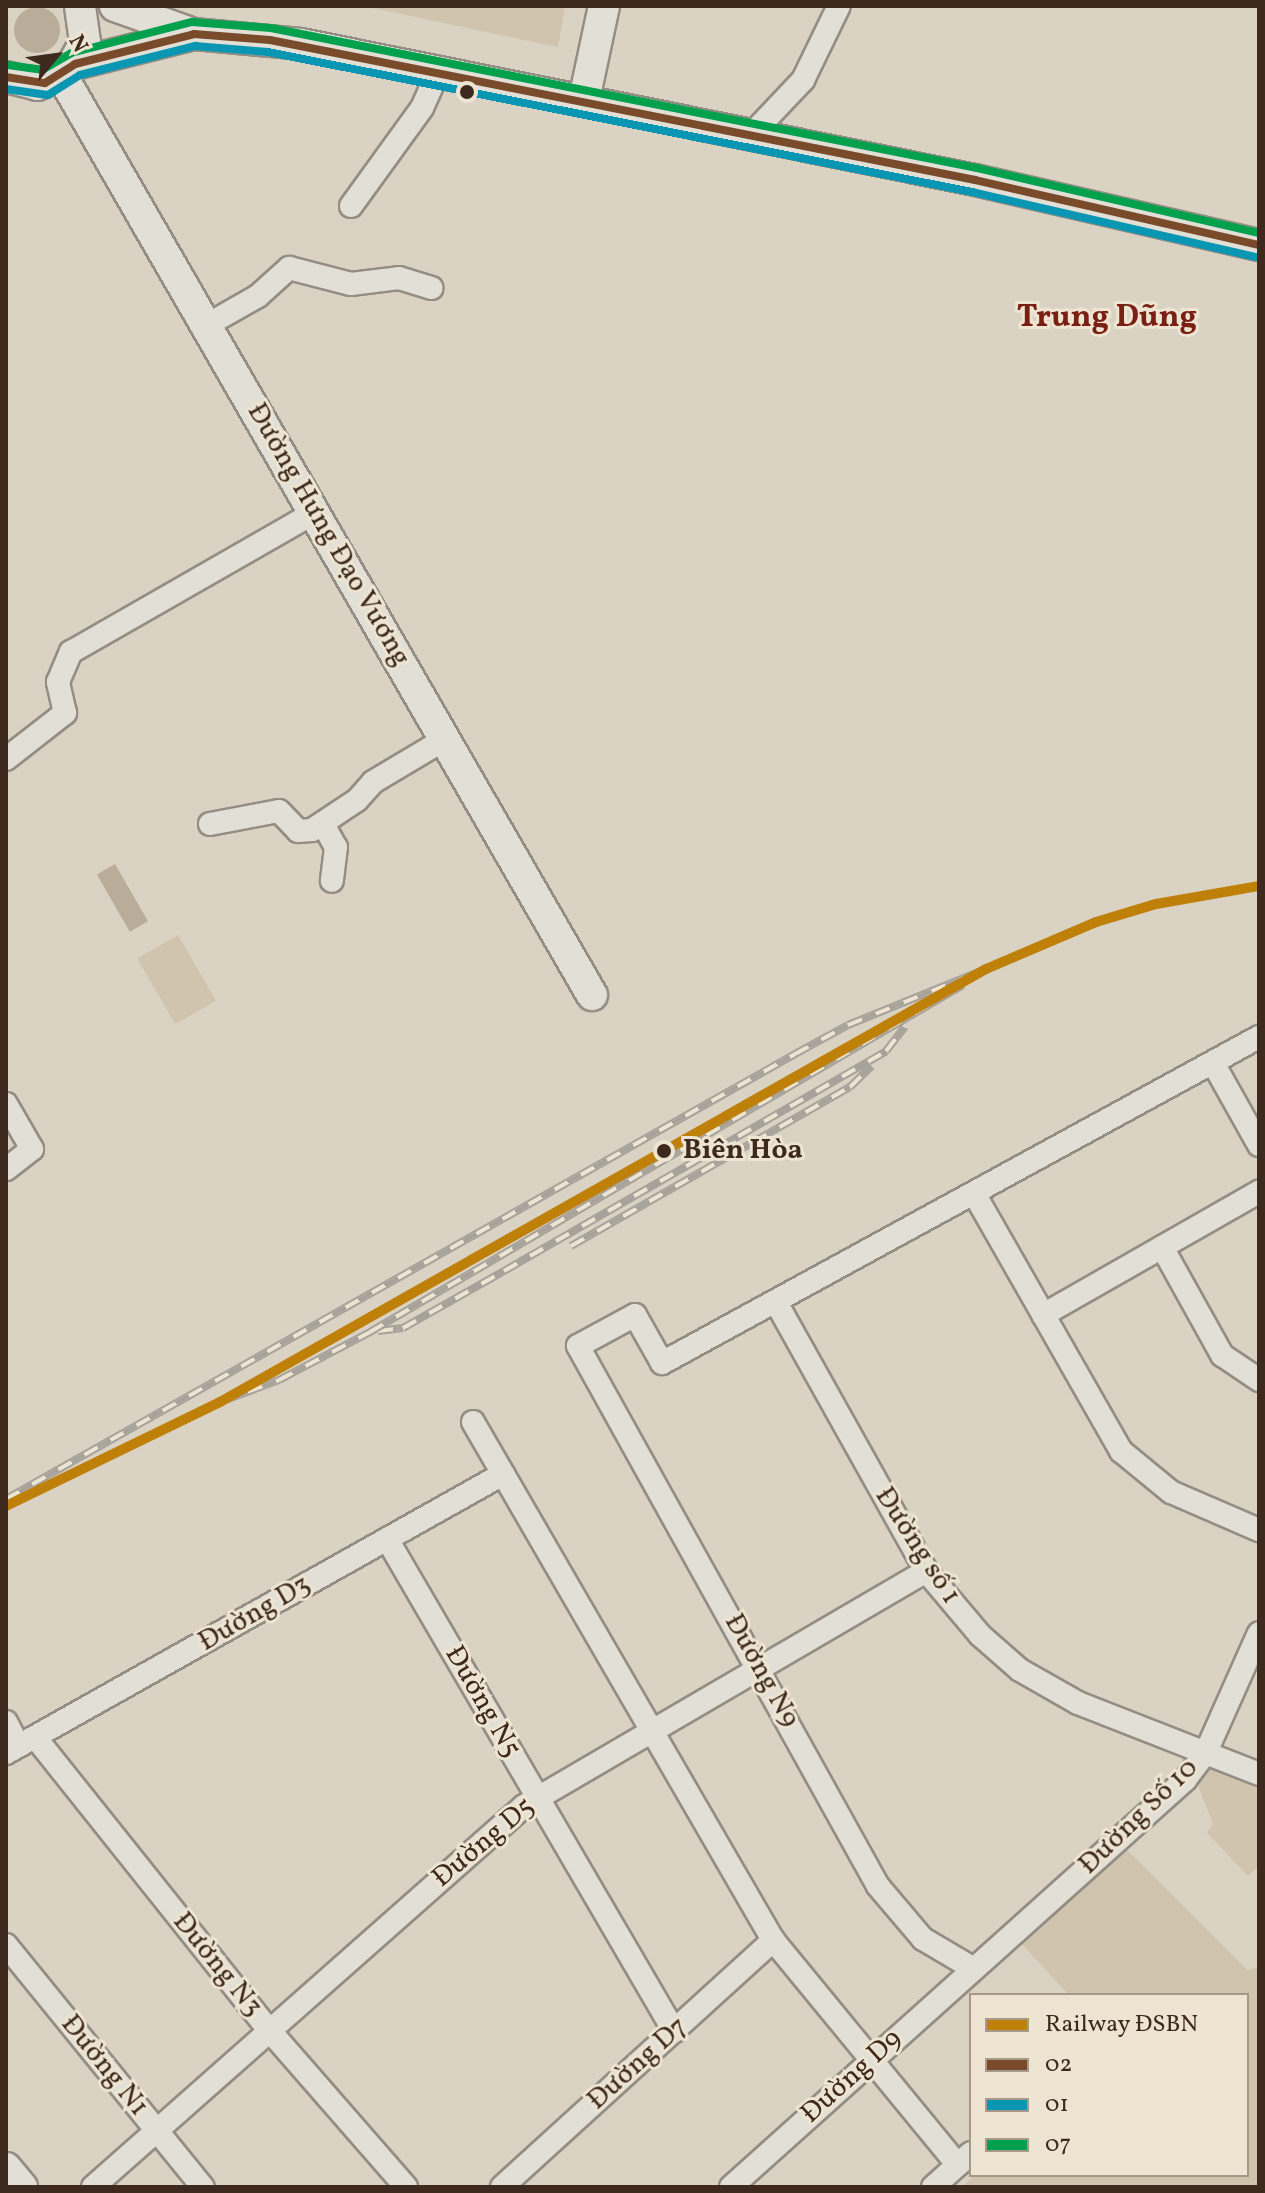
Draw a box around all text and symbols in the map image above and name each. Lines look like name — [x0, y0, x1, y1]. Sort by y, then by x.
north arrow — [16, 16, 96, 96]
text: N — [60, 30, 95, 59]
unlabelled marker — [459, 84, 475, 100]
district label: Trung Dũng — [1017, 299, 1197, 337]
street label: Đường Hưng Đạo Vương — [239, 397, 417, 673]
place label: Biên Hòa — [683, 1134, 803, 1168]
marker: Biên Hòa — [652, 1139, 676, 1163]
street label: Đường số 1 — [867, 1481, 967, 1611]
street label: Đường D3 — [193, 1568, 317, 1660]
street label: Đường N9 — [716, 1608, 806, 1734]
street label: Đường N5 — [437, 1640, 527, 1764]
street label: Đường Số 10 — [1072, 1752, 1206, 1882]
street label: Đường D5 — [426, 1791, 542, 1895]
street label: Đường N3 — [165, 1906, 269, 2024]
legend — [969, 1993, 1249, 2177]
street label: Đường N1 — [53, 2008, 155, 2124]
text: Railway ĐSBN — [1045, 2008, 1198, 2042]
street label: Đường D7 — [581, 2010, 695, 2118]
street label: Đường D9 — [795, 2023, 909, 2131]
text: 02 — [1045, 2048, 1072, 2082]
text: 01 — [1045, 2088, 1069, 2122]
text: 07 — [1045, 2128, 1071, 2162]

